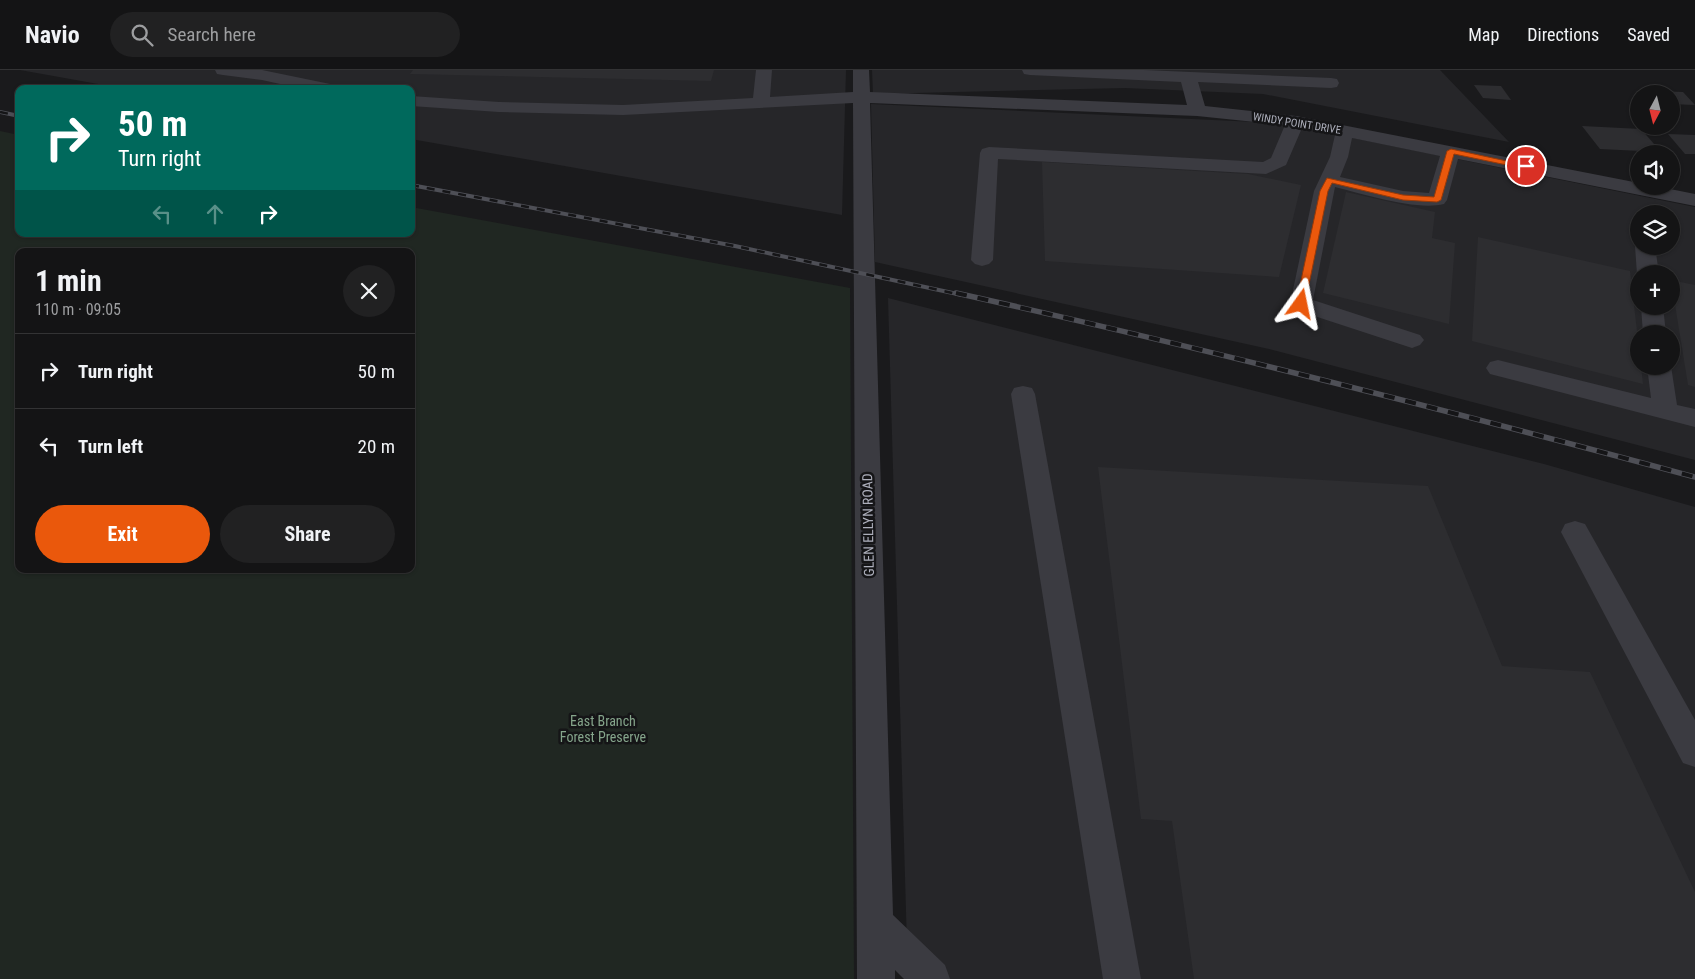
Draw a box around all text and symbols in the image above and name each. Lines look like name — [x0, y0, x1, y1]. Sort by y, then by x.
search box — [110, 12, 460, 57]
text: Navio — [25, 21, 80, 49]
icon: search — [128, 21, 156, 49]
text: Search here — [168, 23, 256, 46]
text: Map — [1468, 24, 1499, 45]
text: Directions — [1527, 24, 1599, 45]
text: Saved — [1627, 24, 1670, 45]
north arrow — [1630, 85, 1680, 135]
map controls — [1630, 85, 1680, 375]
text: 50 m — [118, 104, 187, 145]
icon: right — [35, 105, 100, 170]
street label: WINDY POINT DRIVE — [1252, 110, 1342, 137]
pin — [1505, 145, 1547, 187]
button: sound — [1630, 145, 1680, 195]
text: Turn right — [118, 146, 201, 171]
icon: arrive — [1512, 152, 1540, 180]
icon: left — [148, 200, 176, 228]
icon: ahead — [201, 200, 229, 228]
icon: right — [254, 200, 282, 228]
button: layers — [1630, 205, 1680, 255]
text: 1 min — [35, 263, 102, 298]
button: close — [343, 265, 395, 317]
button: + — [1630, 265, 1680, 315]
position arrow — [1274, 277, 1326, 329]
text: 110 m · 09:05 — [35, 300, 121, 319]
button: − — [1630, 325, 1680, 375]
icon: right — [35, 357, 63, 385]
text: Turn right — [78, 360, 153, 383]
text: 50 m — [358, 360, 395, 383]
icon: left — [35, 432, 63, 460]
text: Turn left — [78, 435, 143, 458]
text: 20 m — [358, 435, 395, 458]
street label: GLEN ELLYN ROAD — [859, 473, 877, 577]
button: Exit — [35, 505, 210, 563]
button: Share — [220, 505, 395, 563]
park label: East Branch Forest Preserve — [560, 713, 647, 745]

